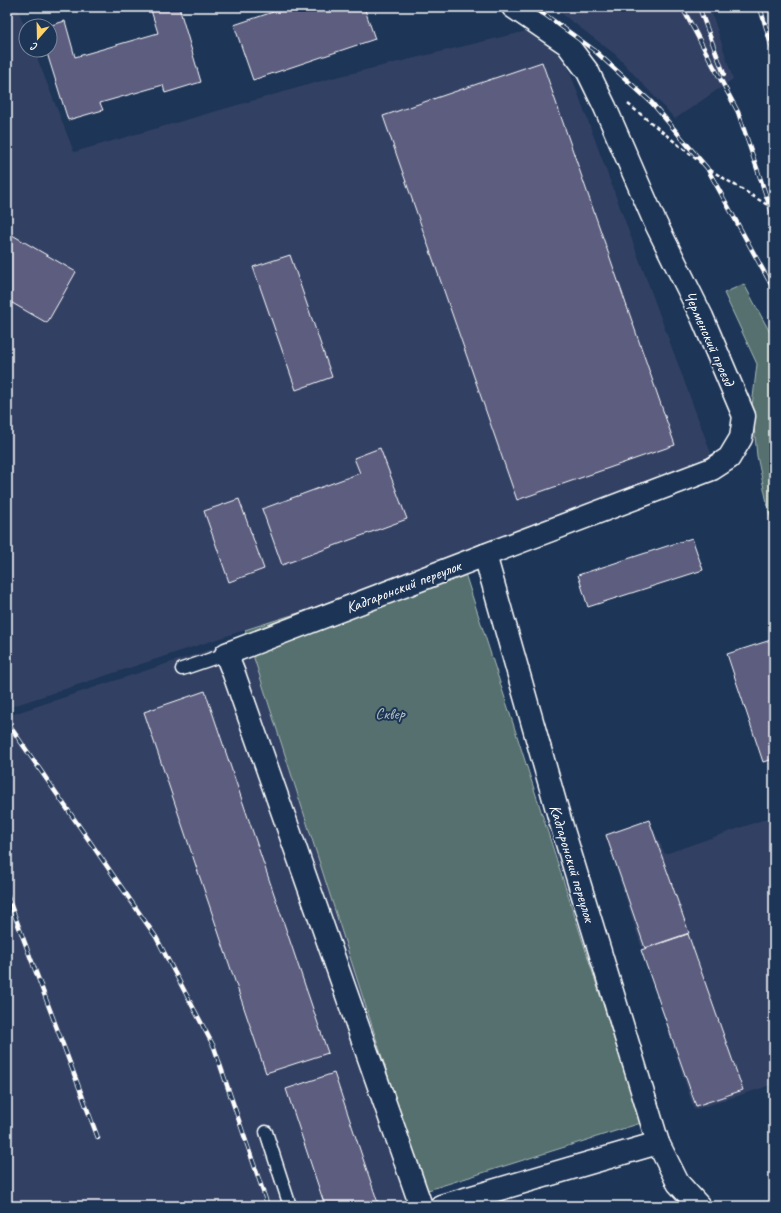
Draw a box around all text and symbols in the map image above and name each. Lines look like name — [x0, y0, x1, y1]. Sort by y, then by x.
north arrow — [18, 18, 58, 58]
text: С — [28, 39, 40, 55]
street label: Черменский проезд — [679, 288, 739, 390]
street label: Кадгаронский переулок — [343, 555, 466, 618]
park label: Сквер — [375, 704, 406, 724]
street label: Кадгаронский переулок — [545, 802, 600, 926]

